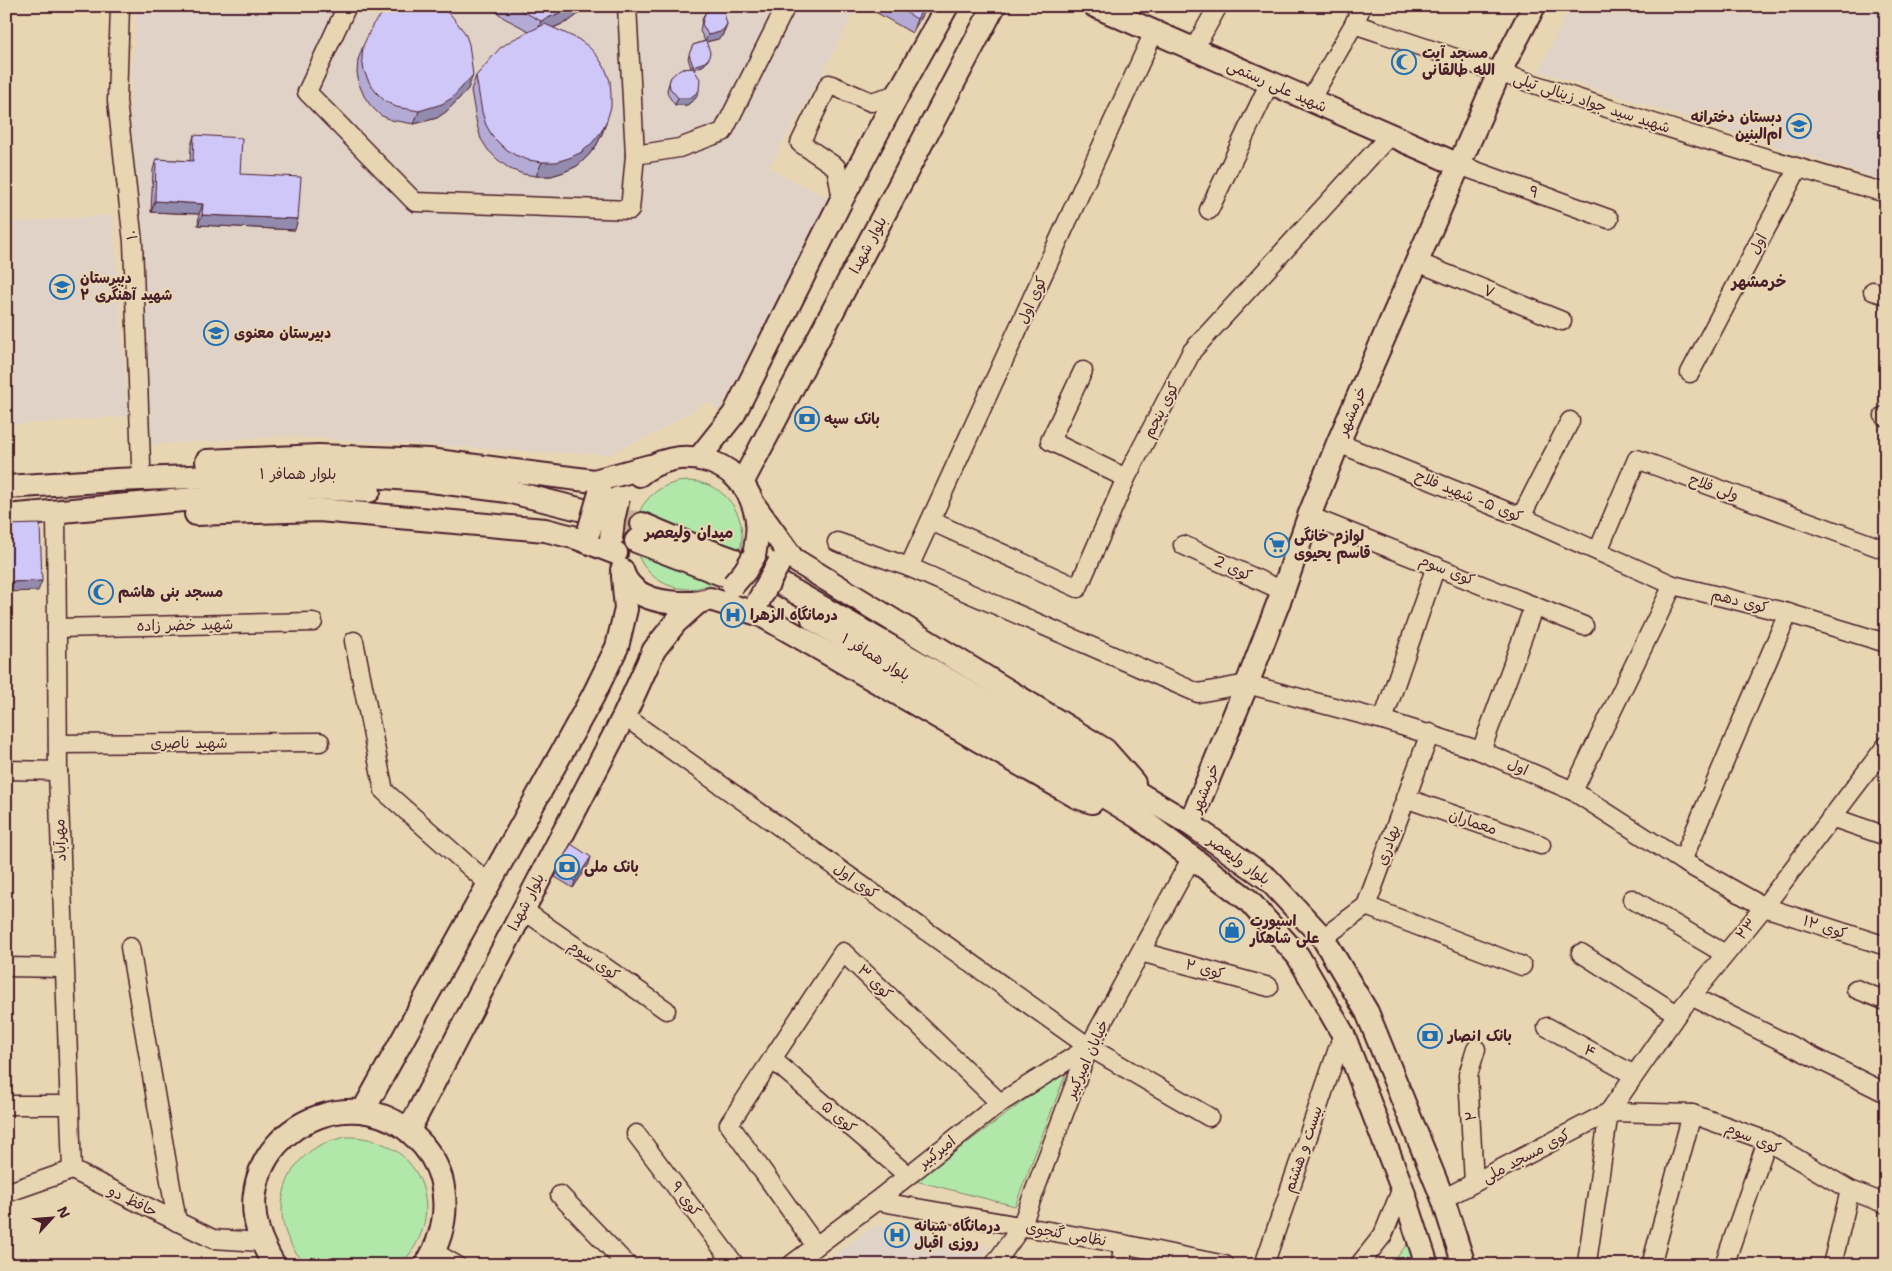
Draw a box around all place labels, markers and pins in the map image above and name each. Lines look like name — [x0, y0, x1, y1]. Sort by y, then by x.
place label: مسجد آیت الله طالقانی — [1422, 43, 1495, 80]
mosque icon: مسجد آیت الله طالقانی — [1391, 49, 1417, 75]
place label: دبستان دخترانه ام‌البنین — [1691, 107, 1782, 145]
school or university icon: دبستان دخترانه ام‌البنین — [1786, 113, 1812, 139]
place label: دبیرستان شهید آهنگری ۲ — [80, 268, 172, 305]
school or university icon: دبیرستان شهید آهنگری ۲ — [49, 274, 75, 300]
school or university icon: دبیرستان معنوی — [203, 320, 229, 346]
place label: دبیرستان معنوی — [234, 323, 331, 343]
bank icon: بانک سپه — [794, 406, 820, 432]
place label: بانک سپه — [824, 409, 880, 429]
place label: لوازم خانگی قاسم یحیوی — [1294, 526, 1371, 564]
supermarket icon: لوازم خانگی قاسم یحیوی — [1264, 532, 1290, 558]
mosque icon: مسجد بنی هاشم — [88, 579, 114, 605]
place label: مسجد بنی هاشم — [118, 582, 223, 603]
hospital icon: درمانگاه الزهرا — [720, 602, 746, 628]
place label: درمانگاه الزهرا — [750, 605, 838, 625]
bank icon: بانک ملی — [554, 854, 580, 880]
place label: بانک ملی — [584, 857, 639, 877]
place label: اسپورت علی شاهکار — [1249, 911, 1319, 948]
shop icon: اسپورت علی شاهکار — [1219, 917, 1245, 943]
bank icon: بانک انصار — [1417, 1023, 1443, 1049]
place label: بانک انصار — [1446, 1026, 1512, 1046]
place label: درمانگاه شبانه روزی اقبال — [914, 1216, 1000, 1253]
hospital icon: درمانگاه شبانه روزی اقبال — [884, 1222, 910, 1248]

